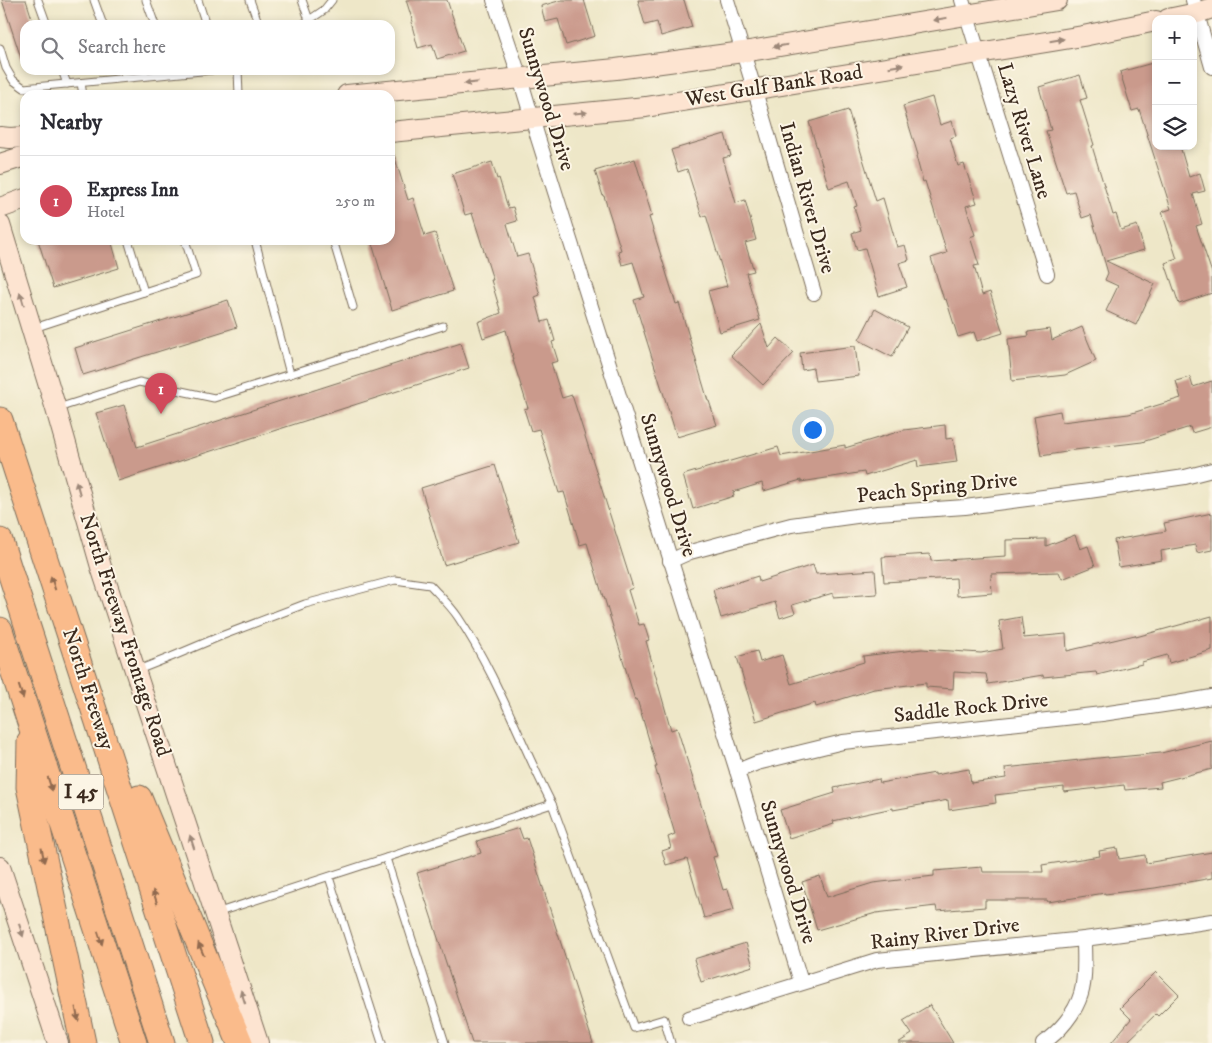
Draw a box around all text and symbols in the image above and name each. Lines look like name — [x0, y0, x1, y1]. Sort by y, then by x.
map controls — [1152, 15, 1197, 150]
button: + — [1152, 15, 1197, 60]
one-way arrow — [932, 16, 948, 24]
search box — [20, 20, 395, 75]
street label: Sunnywood Drive — [512, 24, 580, 174]
icon: search — [38, 34, 66, 62]
text: Search here — [78, 36, 166, 59]
one-way arrow — [1049, 36, 1065, 44]
one-way arrow — [771, 42, 787, 50]
street label: West Gulf Bank Road — [683, 59, 865, 113]
street label: Lazy River Lane — [991, 60, 1057, 202]
button: − — [1152, 60, 1197, 105]
one-way arrow — [889, 62, 905, 70]
one-way arrow — [463, 79, 479, 87]
button: layers — [1152, 105, 1197, 150]
one-way arrow — [572, 109, 588, 117]
text: Nearby — [40, 110, 102, 136]
street label: Indian River Drive — [773, 119, 841, 277]
text: Express Inn — [87, 179, 179, 202]
text: 1 — [53, 191, 59, 211]
text: 250 m — [335, 191, 375, 211]
text: Hotel — [87, 202, 125, 222]
one-way arrow — [18, 291, 26, 306]
pin: 1 — [145, 373, 177, 414]
street label: Sunnywood Drive — [634, 410, 702, 560]
your location — [800, 417, 826, 443]
street label: Peach Spring Drive — [855, 467, 1019, 509]
one-way arrow — [74, 480, 82, 495]
street label: North Freeway Frontage Road — [74, 510, 176, 760]
one-way arrow — [49, 575, 57, 590]
street label: North Freeway — [57, 625, 119, 753]
one-way arrow — [17, 684, 25, 699]
street label: Saddle Rock Drive — [893, 687, 1050, 729]
road number: I 45 — [58, 774, 104, 810]
one-way arrow — [47, 776, 55, 791]
street label: Sunnywood Drive — [754, 797, 822, 947]
one-way arrow — [187, 835, 195, 850]
one-way arrow — [39, 848, 47, 863]
one-way arrow — [150, 889, 158, 904]
street label: Rainy River Drive — [869, 912, 1021, 956]
one-way arrow — [17, 923, 25, 938]
one-way arrow — [97, 931, 104, 946]
one-way arrow — [197, 942, 205, 957]
one-way arrow — [238, 989, 246, 1004]
one-way arrow — [73, 1007, 81, 1022]

